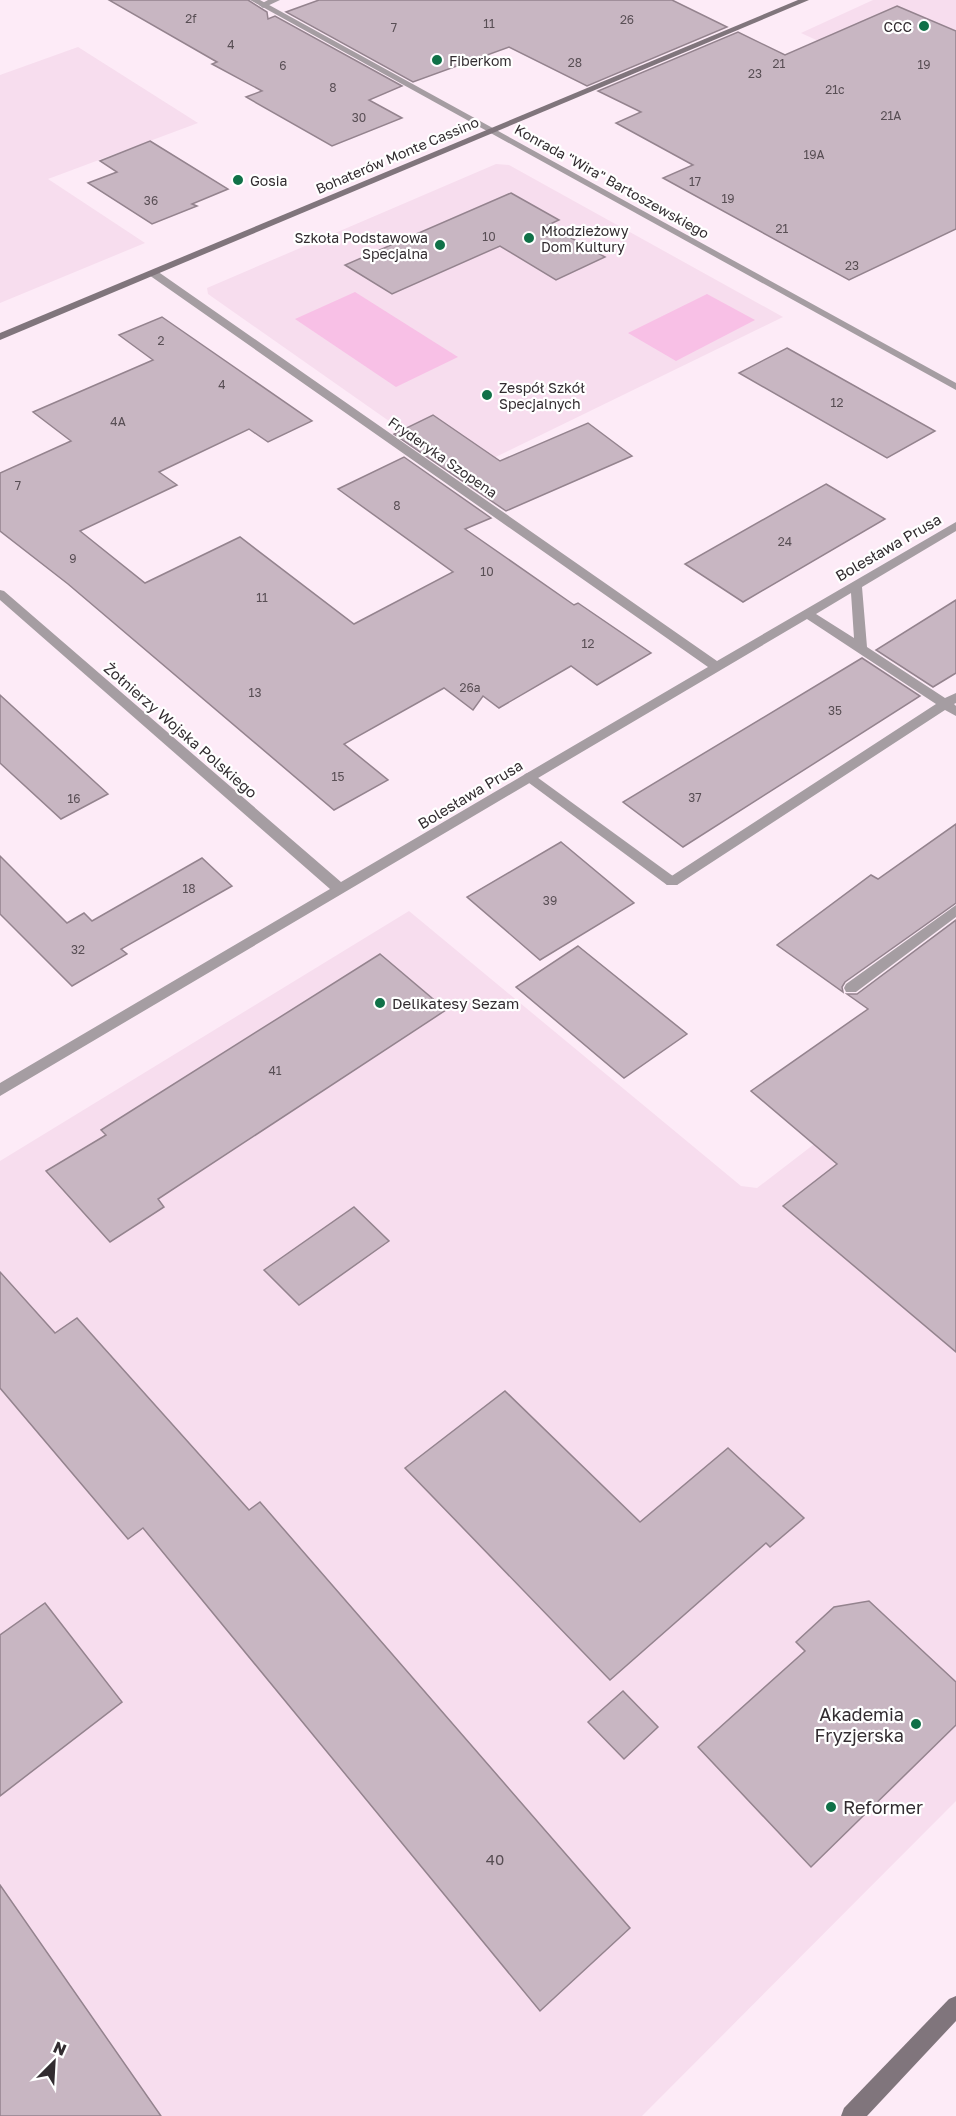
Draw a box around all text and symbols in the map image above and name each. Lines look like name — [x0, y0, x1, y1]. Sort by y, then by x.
house number: 2f — [185, 11, 197, 26]
house number: 26 — [620, 12, 634, 27]
house number: 11 — [483, 16, 495, 31]
place label: CCC — [883, 18, 912, 35]
marker: CCC — [917, 19, 931, 33]
house number: 7 — [391, 20, 397, 35]
house number: 4 — [227, 37, 235, 52]
place label: Fiberkom — [449, 52, 512, 69]
marker: Fiberkom — [430, 53, 444, 67]
house number: 28 — [568, 55, 582, 70]
house number: 21 — [773, 56, 786, 71]
house number: 19 — [917, 57, 931, 72]
house number: 6 — [279, 58, 287, 73]
house number: 23 — [748, 66, 762, 81]
house number: 8 — [329, 80, 337, 95]
house number: 21c — [825, 82, 845, 97]
house number: 21A — [881, 108, 901, 123]
house number: 30 — [352, 110, 366, 125]
street label: Bohaterów Monte Cassino — [313, 113, 481, 197]
street label: Konrada "Wira" Bartoszewskiego — [512, 120, 712, 242]
house number: 19A — [803, 147, 825, 162]
place label: Gosia — [250, 172, 287, 189]
marker: Gosia — [231, 173, 245, 187]
house number: 17 — [689, 174, 701, 189]
house number: 19 — [721, 191, 735, 206]
house number: 36 — [144, 193, 158, 208]
house number: 21 — [776, 221, 789, 236]
place label: Młodzieżowy Dom Kultury — [541, 222, 629, 255]
place label: Szkoła Podstawowa Specjalna — [294, 229, 428, 262]
house number: 10 — [482, 229, 496, 244]
marker: Młodzieżowy Dom Kultury — [522, 231, 536, 245]
marker: Szkoła Podstawowa Specjalna — [433, 238, 447, 252]
house number: 23 — [845, 258, 859, 273]
house number: 2 — [158, 333, 165, 348]
house number: 4 — [218, 377, 226, 392]
place label: Zespół Szkół Specjalnych — [499, 379, 585, 412]
marker: Zespół Szkół Specjalnych — [480, 388, 494, 402]
house number: 12 — [831, 395, 843, 410]
street label: Fryderyka Szopena — [385, 413, 501, 501]
house number: 4A — [110, 414, 126, 429]
house number: 7 — [15, 478, 21, 493]
house number: 8 — [393, 498, 401, 513]
street label: Bolesława Prusa — [832, 509, 944, 585]
house number: 24 — [778, 534, 792, 549]
house number: 9 — [69, 551, 77, 566]
house number: 10 — [480, 564, 494, 579]
house number: 11 — [256, 590, 268, 605]
house number: 12 — [582, 636, 594, 651]
street label: Żołnierzy Wojska Polskiego — [101, 659, 261, 801]
house number: 26a — [459, 680, 481, 695]
house number: 13 — [249, 685, 261, 700]
house number: 35 — [828, 703, 842, 718]
street label: Bolesława Prusa — [414, 756, 526, 832]
house number: 15 — [332, 769, 344, 784]
house number: 37 — [688, 790, 702, 805]
house number: 16 — [67, 791, 81, 806]
house number: 18 — [182, 881, 196, 896]
house number: 39 — [543, 893, 557, 908]
house number: 32 — [71, 942, 85, 957]
place label: Delikatesy Sezam — [392, 994, 519, 1012]
marker: Delikatesy Sezam — [373, 996, 387, 1010]
house number: 41 — [268, 1063, 282, 1078]
place label: Akademia Fryzjerska — [814, 1703, 904, 1746]
marker: Akademia Fryzjerska — [909, 1717, 923, 1731]
place label: Reformer — [843, 1796, 923, 1818]
marker: Reformer — [824, 1800, 838, 1814]
house number: 40 — [486, 1850, 504, 1868]
north arrow — [24, 2032, 84, 2092]
text: N — [50, 2037, 70, 2060]

